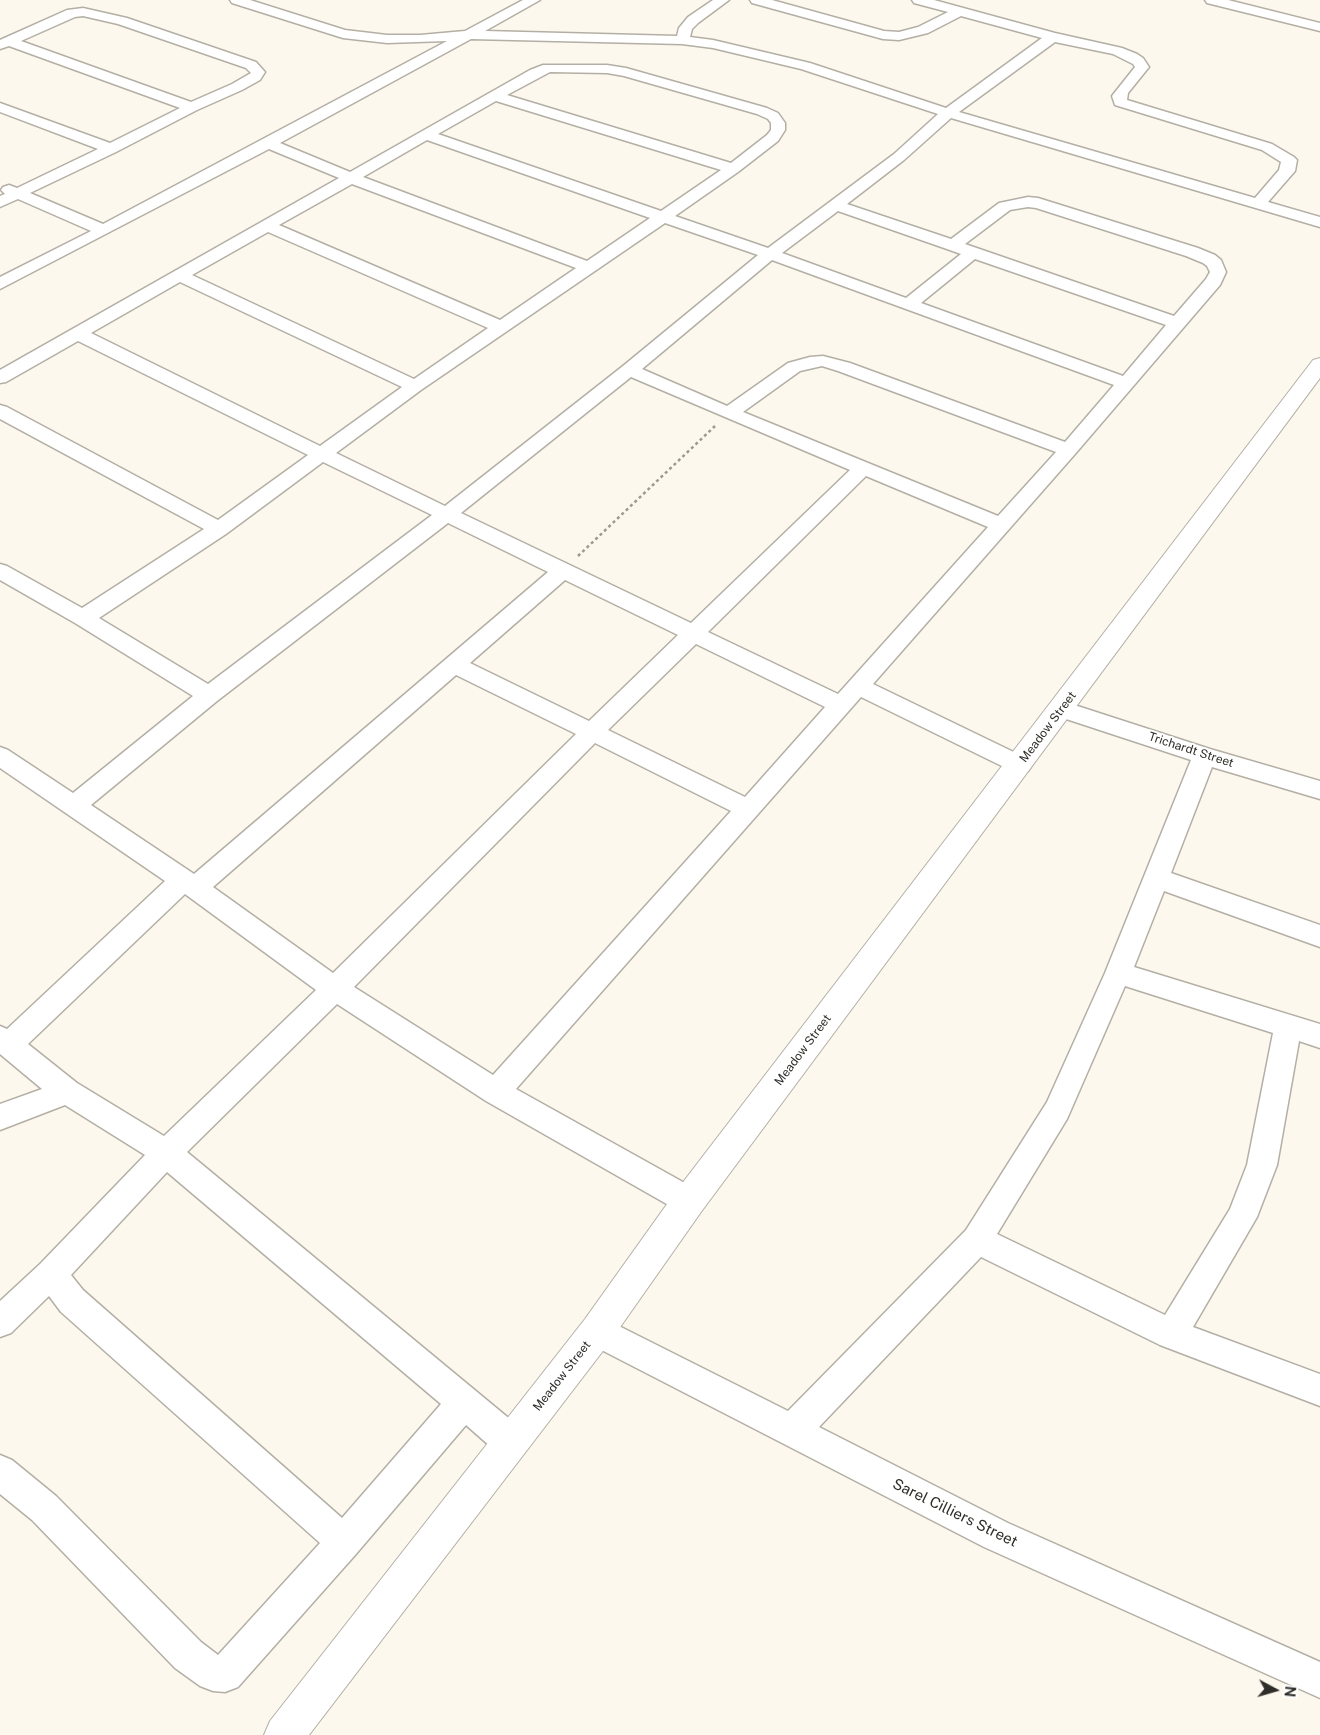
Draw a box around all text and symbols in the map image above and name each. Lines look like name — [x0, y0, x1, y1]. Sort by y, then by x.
street label: Meadow Street — [1017, 689, 1079, 765]
street label: Trichardt Street — [1147, 729, 1235, 771]
street label: Meadow Street — [772, 1012, 834, 1088]
street label: Meadow Street — [530, 1338, 594, 1414]
street label: Sarel Cilliers Street — [890, 1475, 1020, 1551]
north arrow — [1250, 1665, 1300, 1715]
text: N — [1281, 1685, 1298, 1698]

